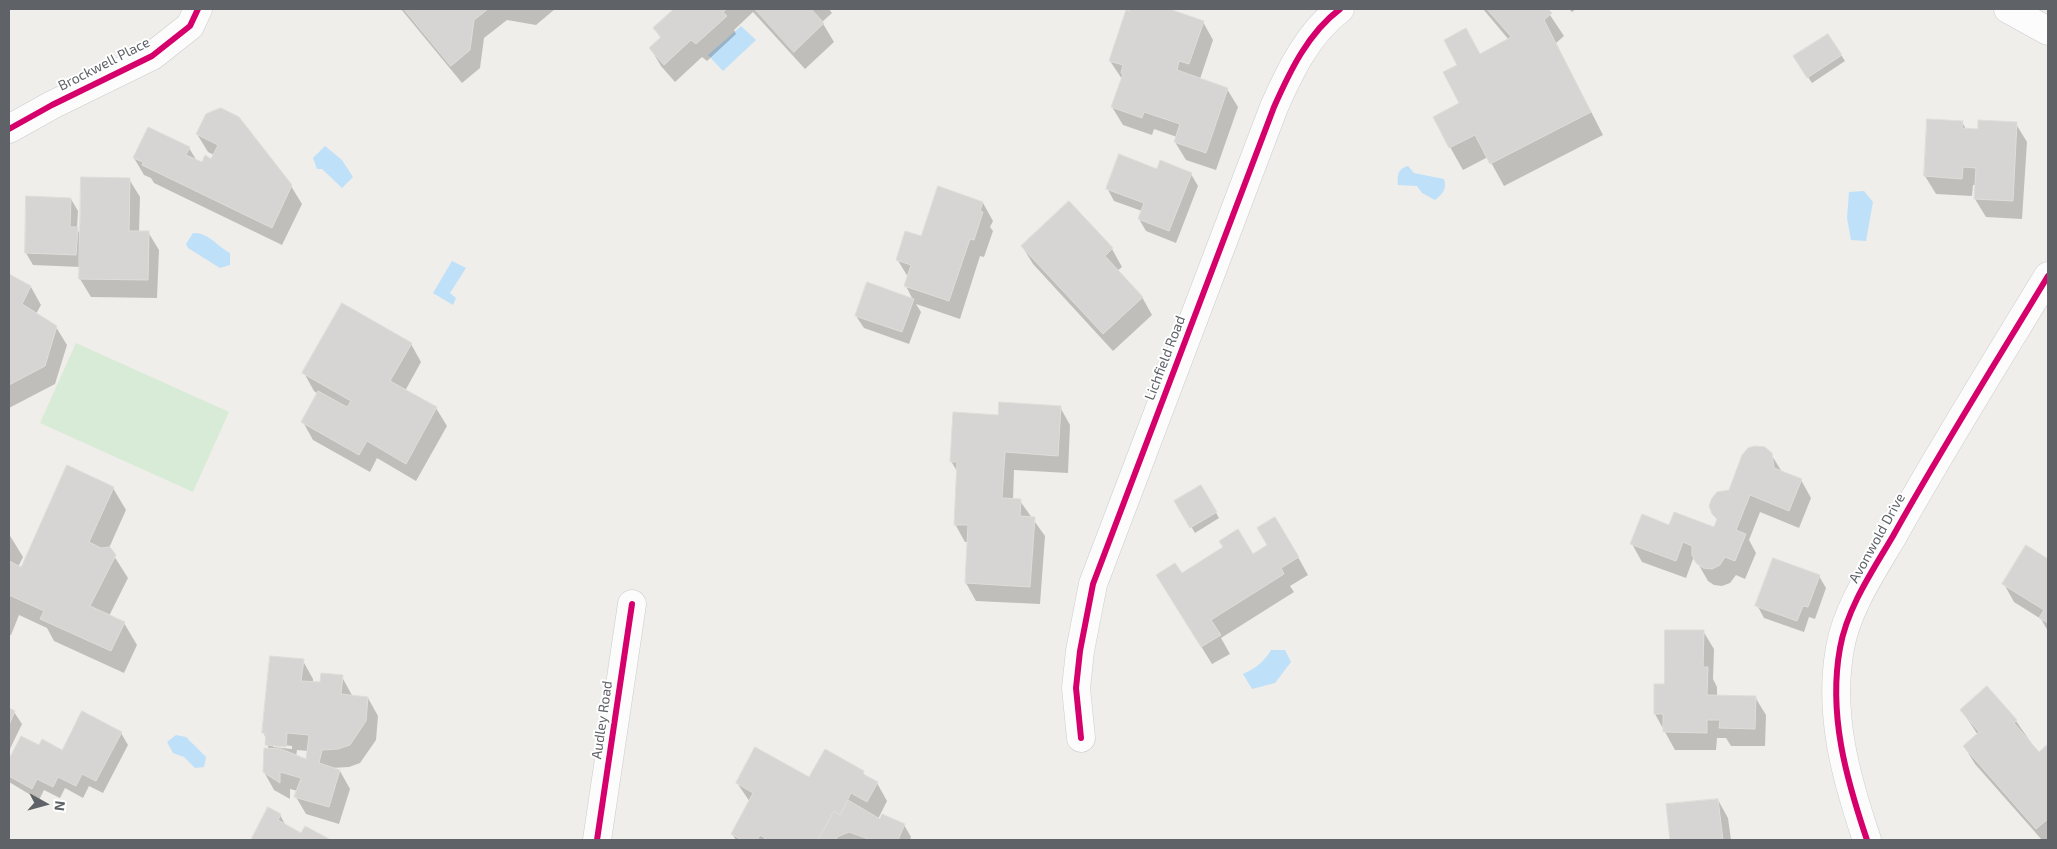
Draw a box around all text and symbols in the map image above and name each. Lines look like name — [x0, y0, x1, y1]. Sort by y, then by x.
street label: Brockwell Place — [55, 34, 153, 94]
street label: Lichfield Road — [1141, 313, 1189, 403]
street label: Avonwold Drive — [1845, 490, 1909, 586]
street label: Audley Road — [588, 680, 616, 760]
north arrow — [20, 779, 70, 829]
text: N — [51, 800, 69, 812]

